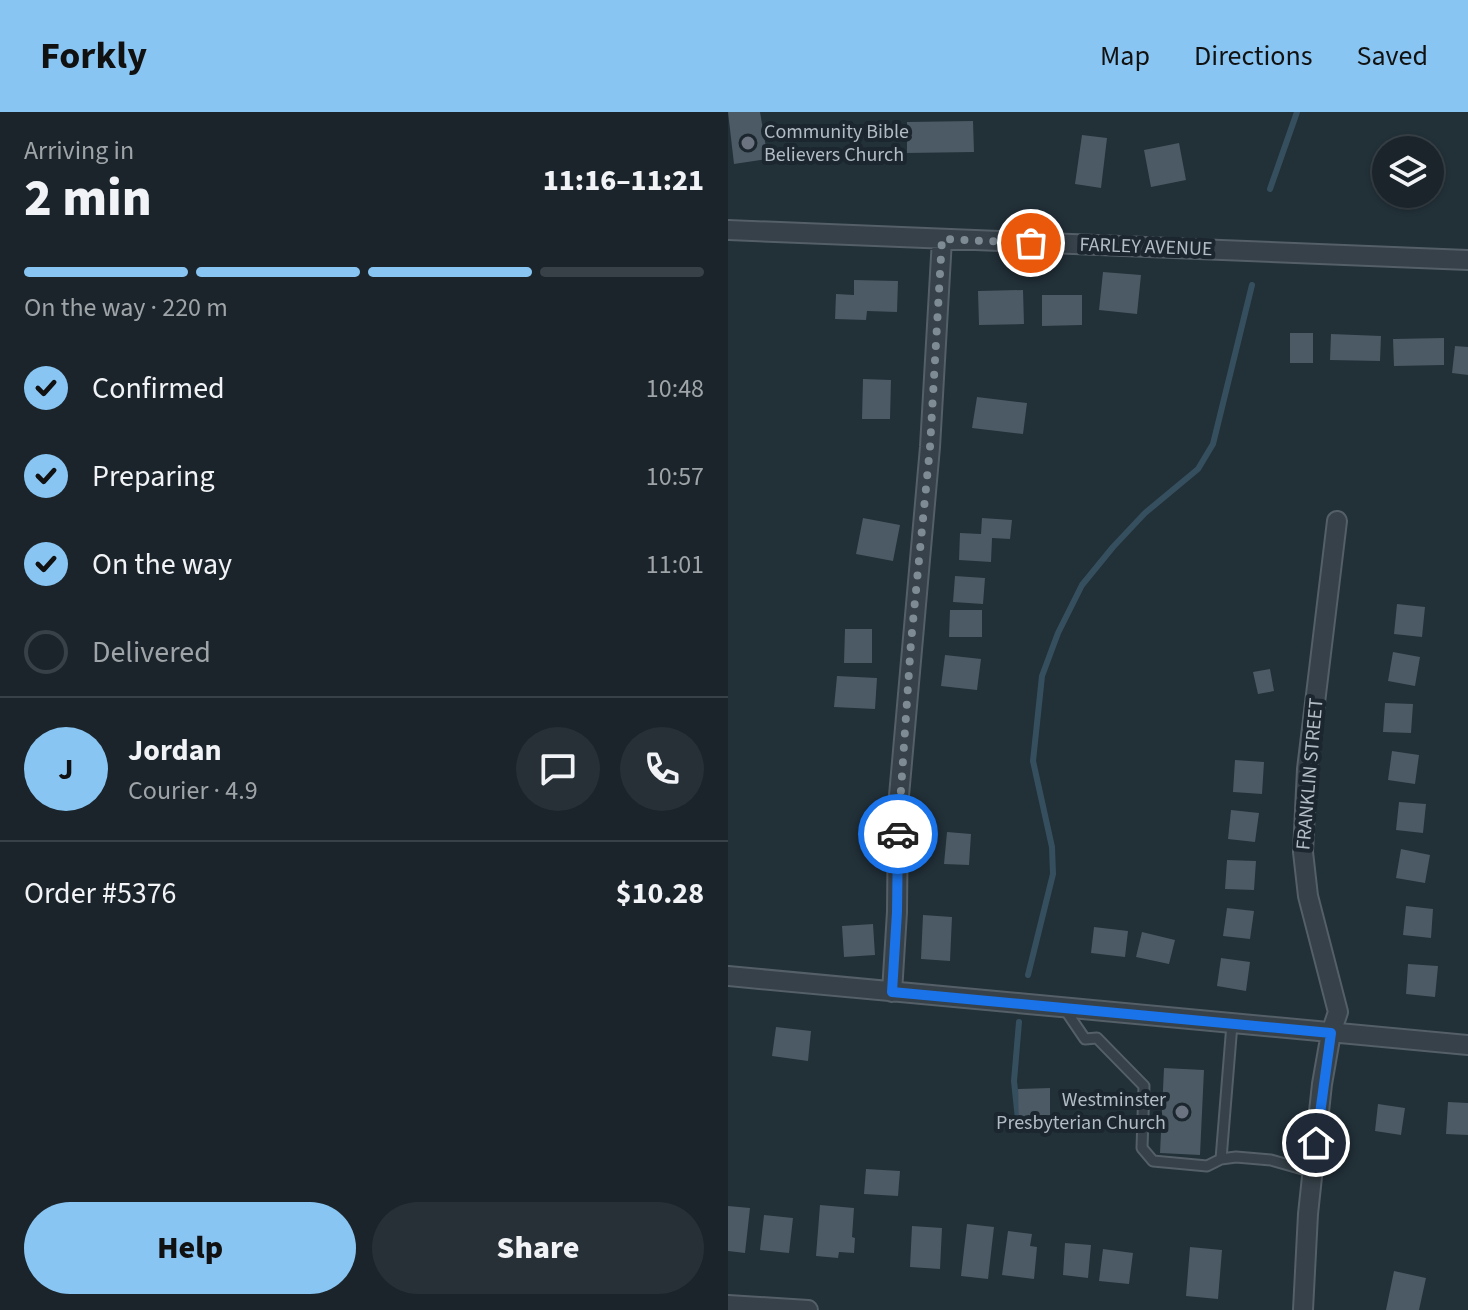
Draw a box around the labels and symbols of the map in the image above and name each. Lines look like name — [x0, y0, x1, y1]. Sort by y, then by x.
place label: Community Bible Believers Church — [764, 118, 909, 169]
marker: Community Bible Believers Church — [739, 134, 757, 152]
pin — [997, 209, 1065, 277]
street label: FARLEY AVENUE — [1079, 231, 1213, 263]
street label: FRANKLIN STREET — [1289, 696, 1331, 851]
courier — [858, 794, 938, 874]
place label: Westminster Presbyterian Church — [996, 1086, 1166, 1137]
marker: Westminster Presbyterian Church — [1173, 1103, 1191, 1121]
pin — [1282, 1109, 1350, 1177]

